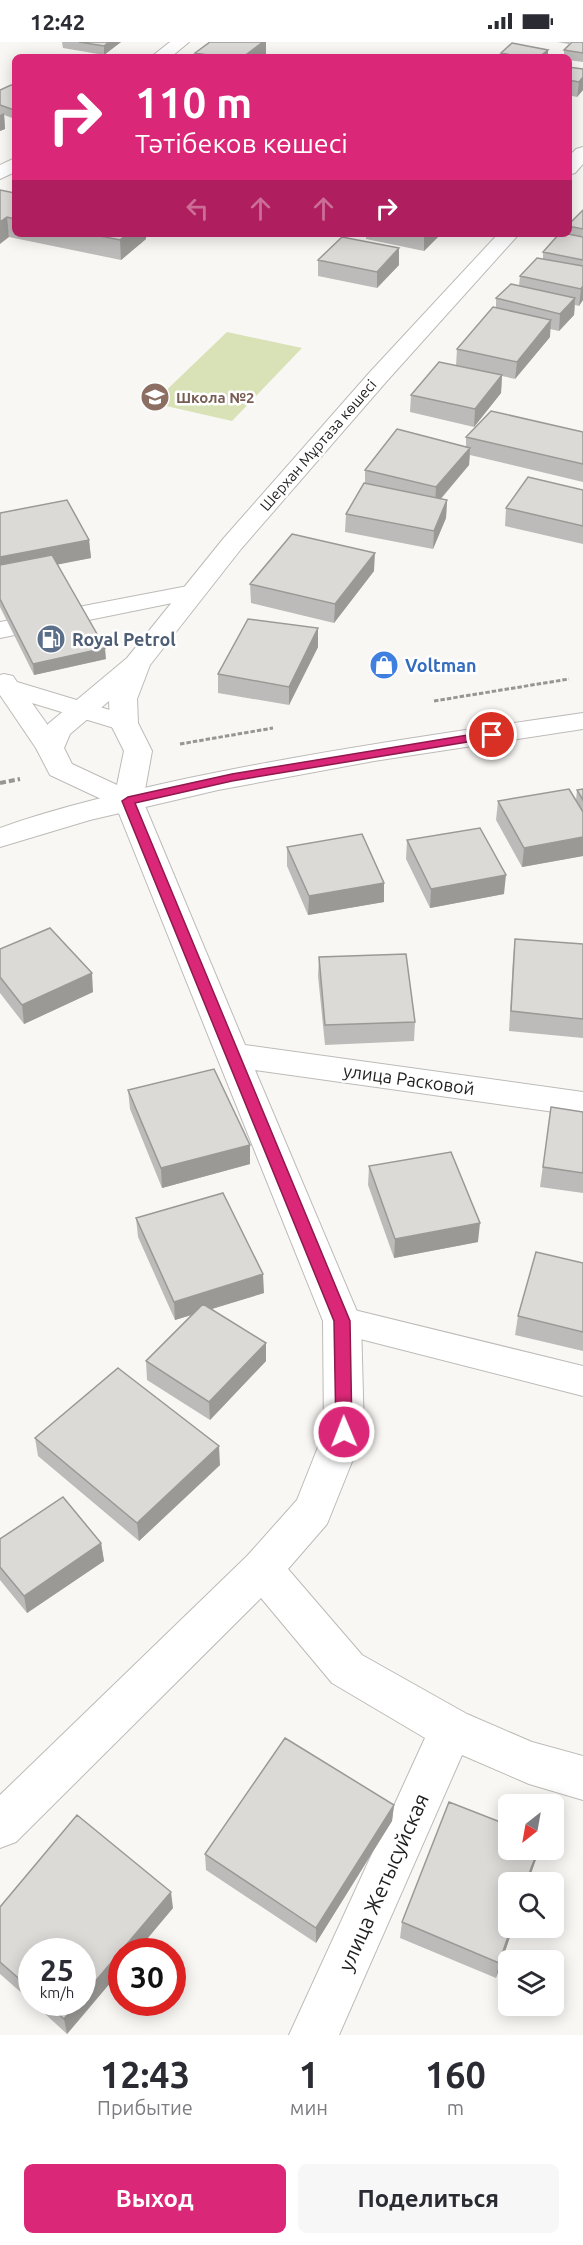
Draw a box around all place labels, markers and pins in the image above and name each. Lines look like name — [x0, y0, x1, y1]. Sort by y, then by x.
school or university icon: Школа №2 — [139, 381, 171, 413]
place label: Школа №2 — [176, 389, 254, 406]
fuel station icon: Royal Petrol — [35, 623, 67, 655]
place label: Royal Petrol — [72, 629, 176, 649]
shop icon: Voltman — [368, 649, 400, 681]
place label: Voltman — [405, 655, 477, 675]
pin — [466, 709, 517, 760]

